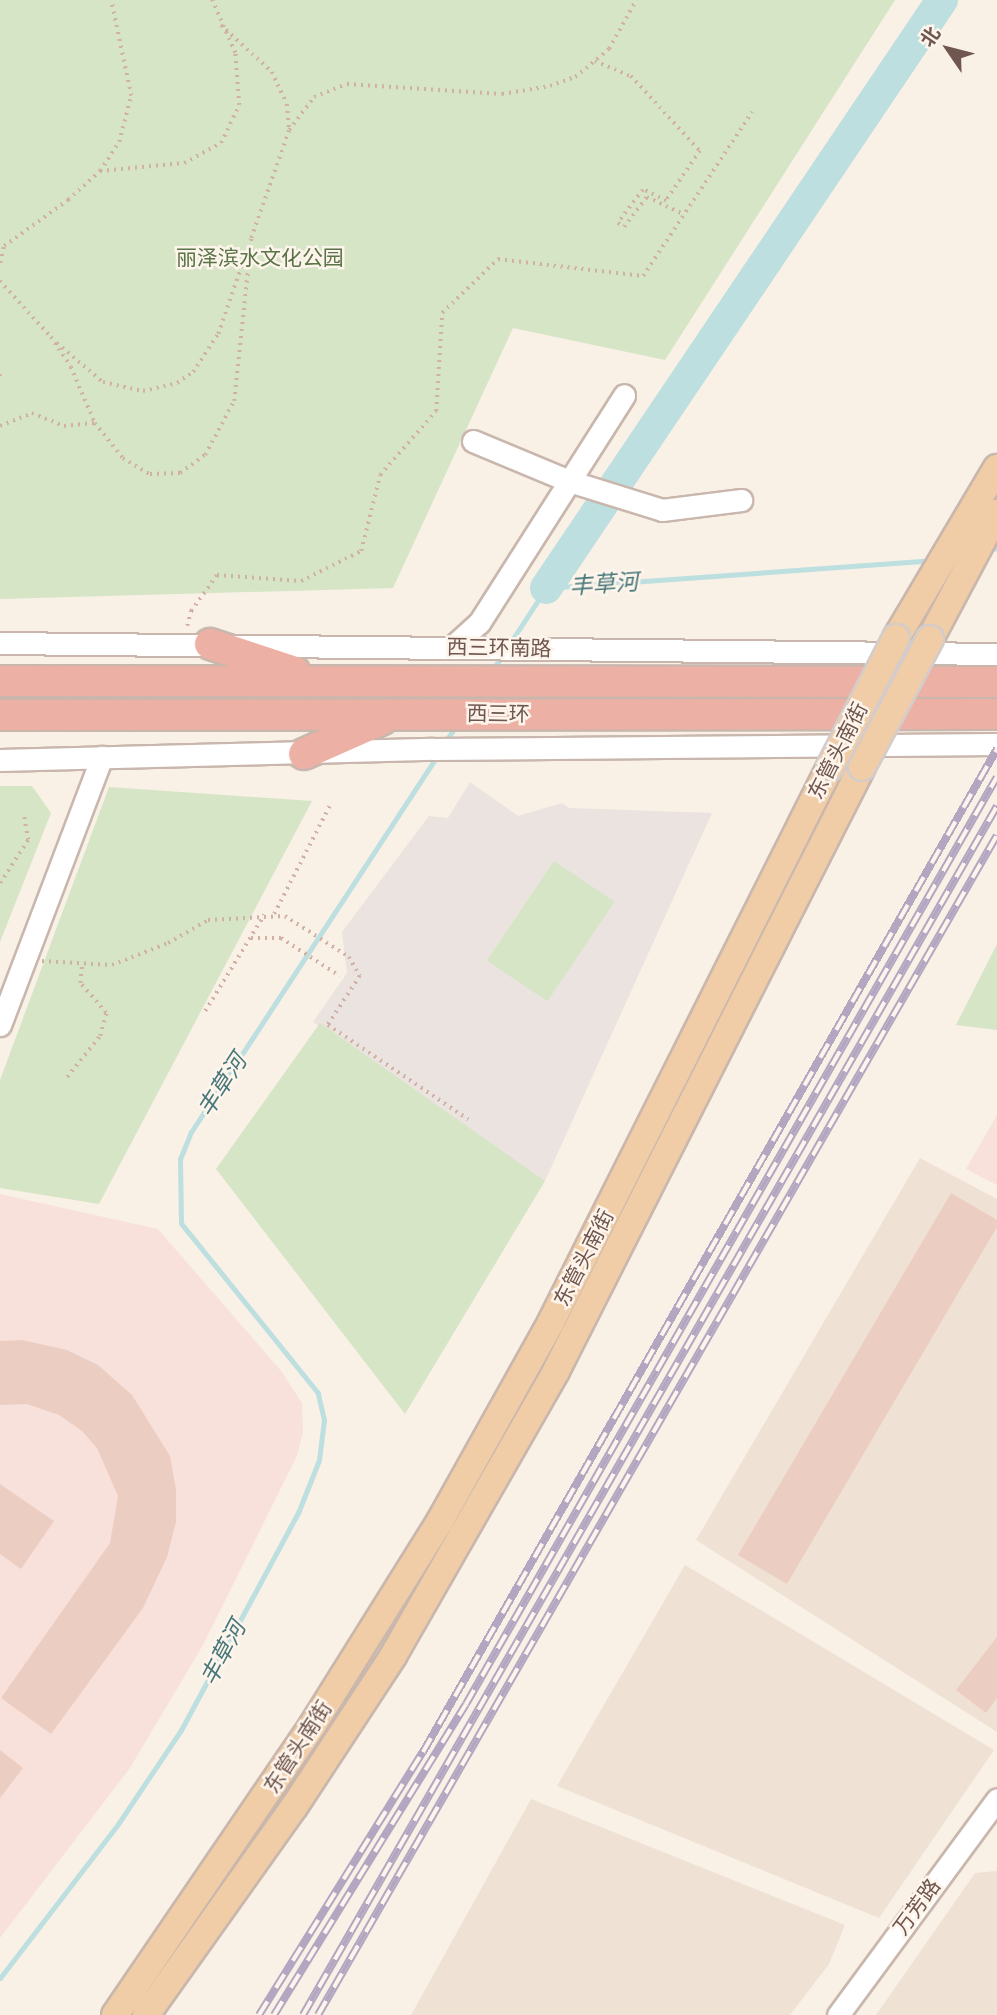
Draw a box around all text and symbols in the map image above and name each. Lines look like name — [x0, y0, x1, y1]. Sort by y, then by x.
north arrow — [913, 14, 983, 84]
text: 北 — [916, 22, 945, 51]
park label: 丽泽滨水文化公园 — [176, 245, 344, 271]
water label: 丰草河 — [569, 568, 639, 600]
street label: 西三环南路 — [446, 634, 552, 662]
street label: 东管头南街 — [803, 699, 873, 803]
street label: 西三环 — [466, 701, 530, 727]
water label: 丰草河 — [192, 1049, 252, 1121]
street label: 东管头南街 — [549, 1206, 619, 1310]
water label: 丰草河 — [195, 1616, 251, 1690]
street label: 东管头南街 — [259, 1696, 337, 1798]
street label: 万芳路 — [888, 1874, 946, 1940]

